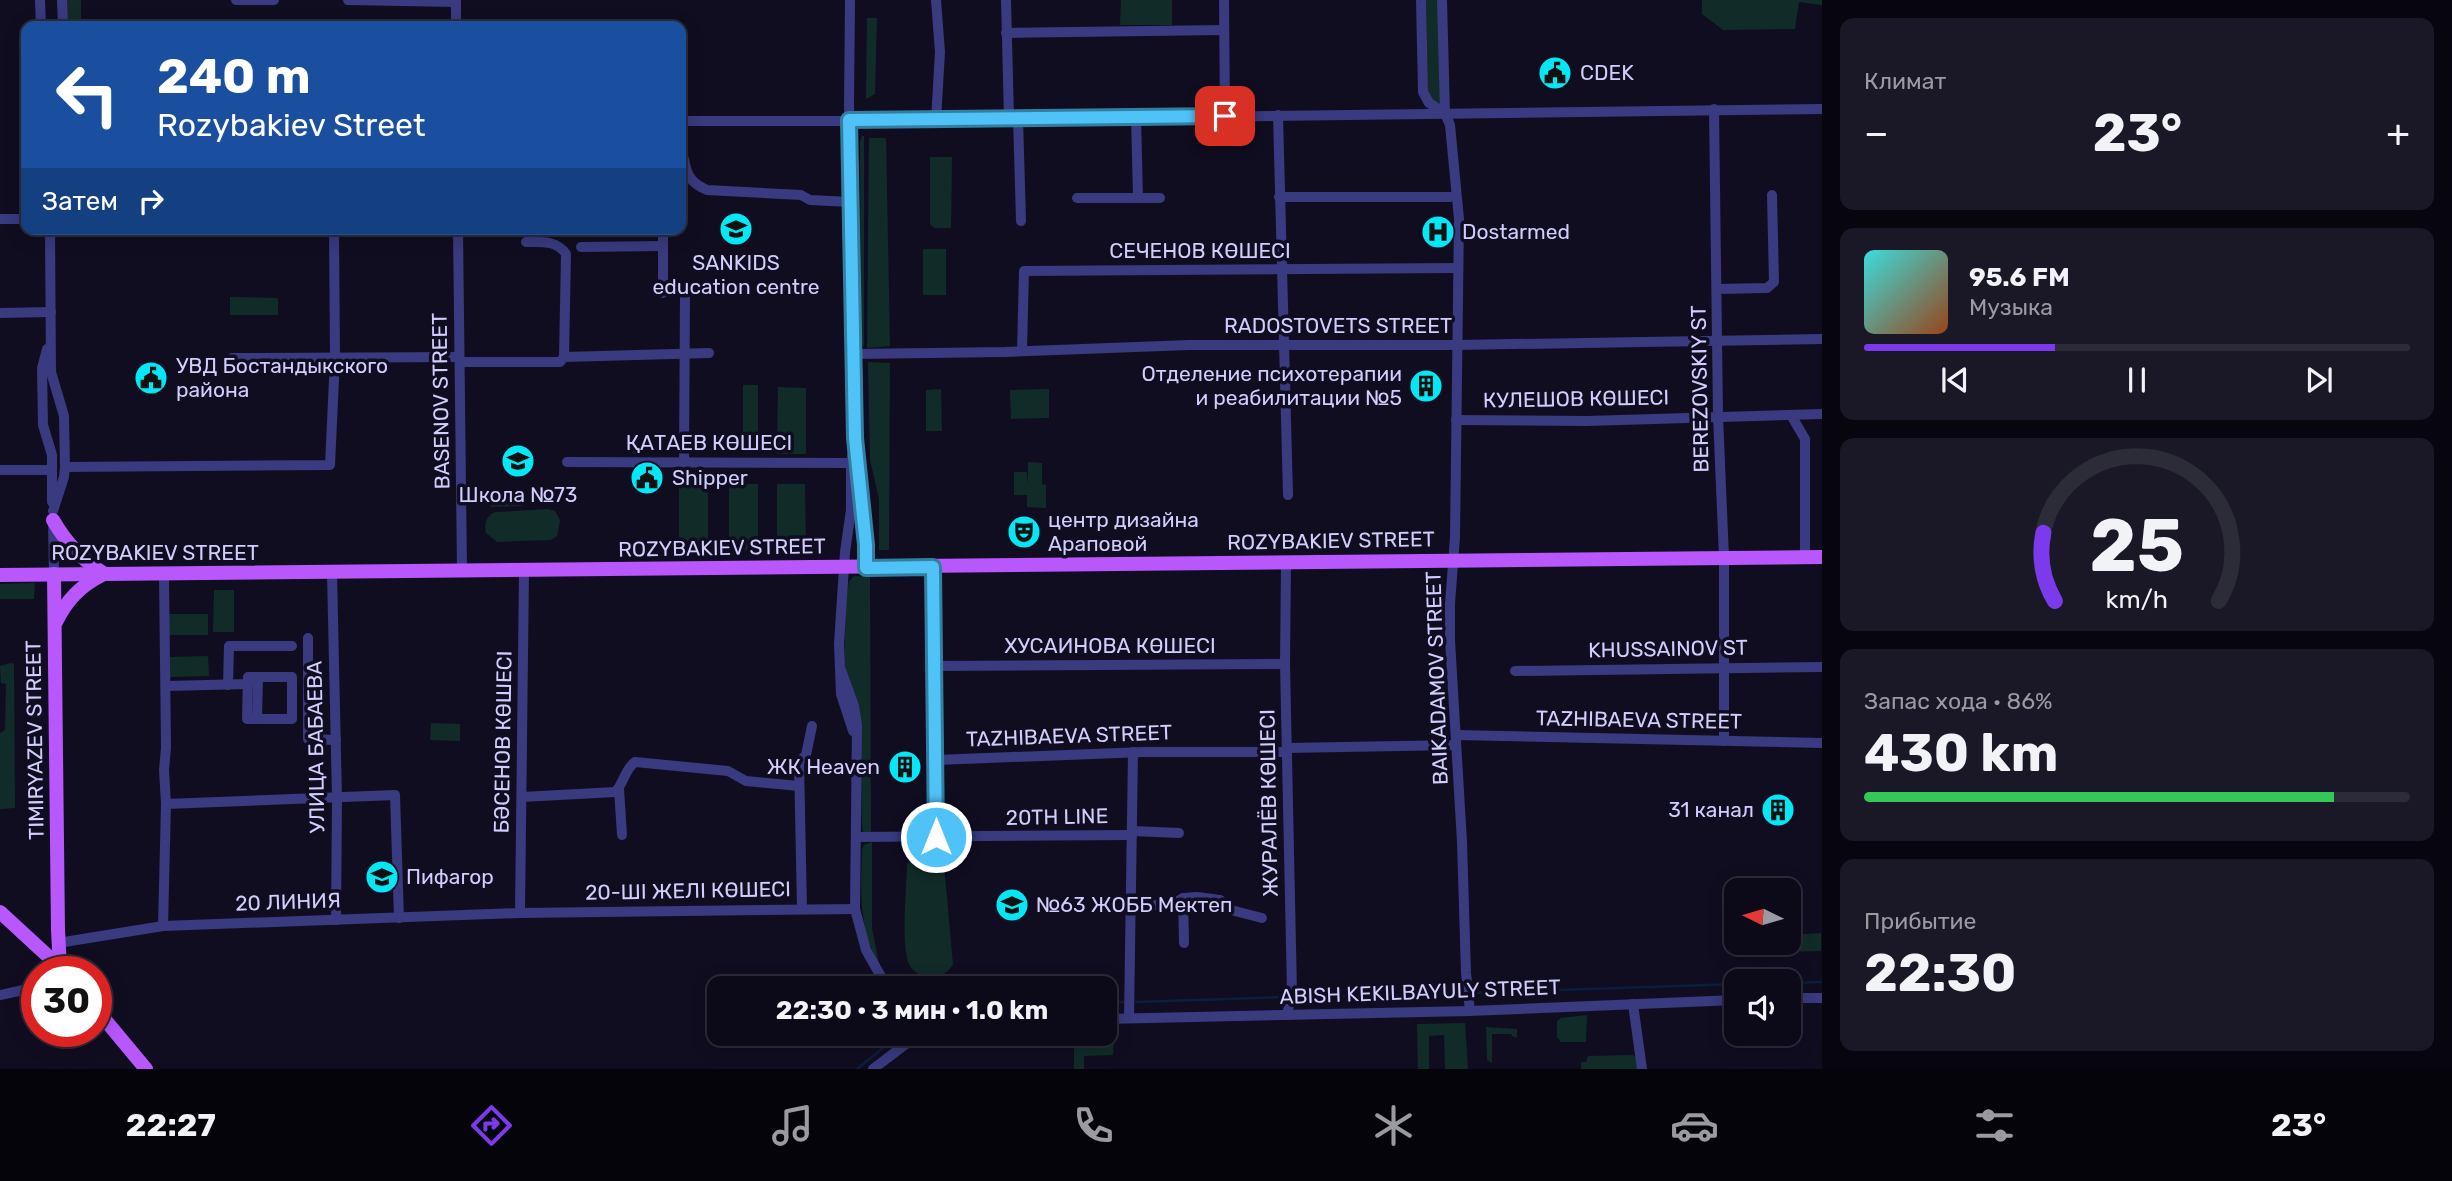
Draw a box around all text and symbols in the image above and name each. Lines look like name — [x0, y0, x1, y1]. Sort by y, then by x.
text: 240 m — [157, 47, 311, 105]
icon: left — [42, 49, 133, 140]
public building icon: CDEK — [1536, 54, 1574, 92]
place label: CDEK — [1580, 60, 1634, 85]
text: Климат — [1864, 67, 1946, 95]
pin — [1195, 86, 1255, 146]
icon: arrive — [1206, 97, 1244, 135]
text: 23° — [2093, 102, 2182, 164]
text: Rozybakiev Street — [157, 106, 425, 144]
text: − — [1864, 110, 1889, 156]
text: + — [2386, 110, 2410, 156]
icon: right — [132, 182, 170, 220]
text: Затем — [42, 186, 118, 217]
school or university icon: SANKIDS education centre — [717, 210, 755, 248]
hospital icon: Dostarmed — [1419, 213, 1457, 251]
place label: Dostarmed — [1462, 219, 1570, 244]
street label: СЕЧЕНОВ КӨШЕСІ — [1109, 238, 1291, 263]
place label: SANKIDS education centre — [653, 250, 819, 299]
text: 95.6 FM — [1969, 262, 2070, 293]
text: Музыка — [1969, 293, 2053, 321]
street label: BEREZOVSKIY ST — [1686, 305, 1713, 473]
street label: BASENOV STREET — [426, 312, 455, 490]
street label: RADOSTOVETS STREET — [1224, 313, 1452, 338]
place label: УВД Бостандыкского района — [176, 353, 388, 402]
public building icon: УВД Бостандыкского района — [132, 359, 170, 397]
place label: Отделение психотерапии и реабилитации №5 — [1142, 361, 1402, 410]
icon: previous — [1936, 361, 1974, 399]
icon: pause — [2118, 361, 2156, 399]
icon: next — [2300, 361, 2338, 399]
building icon: Отделение психотерапии и реабилитации №5 — [1407, 367, 1445, 405]
street label: КУЛЕШОВ КӨШЕСІ — [1483, 384, 1669, 413]
street label: ҚАТАЕВ КӨШЕСІ — [626, 430, 792, 455]
school or university icon: Школа №73 — [499, 442, 537, 480]
public building icon: Shipper — [628, 459, 666, 497]
place label: Shipper — [672, 465, 748, 490]
place label: Школа №73 — [459, 482, 577, 507]
text: 25 — [2090, 503, 2184, 589]
place label: центр дизайна Араповой — [1048, 507, 1199, 556]
theatre icon: центр дизайна Араповой — [1005, 513, 1043, 551]
street label: ROZYBAKIEV STREET — [1227, 526, 1435, 555]
street label: ROZYBAKIEV STREET — [618, 533, 826, 562]
street label: ROZYBAKIEV STREET — [51, 540, 259, 565]
street label: BAIKADAMOV STREET — [1420, 571, 1453, 785]
text: km/h — [2106, 584, 2168, 613]
street label: ХУСАИНОВА КӨШЕСІ — [1004, 633, 1216, 658]
street label: KHUSSAINOV ST — [1588, 635, 1748, 662]
street label: TIMIRYAZEV STREET — [20, 640, 49, 840]
street label: БӘСЕНОВ КӨШЕСІ — [488, 650, 517, 834]
street label: УЛИЦА БАБАЕВА — [301, 661, 330, 834]
text: Запас хода · 86% — [1864, 687, 2053, 715]
street label: TAZHIBAEVA STREET — [1536, 705, 1742, 734]
street label: ЖУРАЛЁВ КӨШЕСІ — [1254, 709, 1283, 897]
street label: TAZHIBAEVA STREET — [965, 719, 1173, 752]
text: 430 km — [1864, 722, 2058, 784]
building icon: ЖК Heaven — [886, 748, 924, 786]
place label: ЖК Heaven — [767, 754, 880, 779]
building icon: 31 канал — [1759, 791, 1797, 829]
place label: 31 канал — [1668, 797, 1754, 822]
position arrow — [899, 800, 973, 874]
street label: 20TH LINE — [1005, 803, 1109, 830]
school or university icon: Пифагор — [363, 858, 401, 896]
place label: Пифагор — [406, 864, 494, 889]
street label: 20-ШІ ЖЕЛІ КӨШЕСІ — [585, 876, 791, 905]
north arrow — [1724, 878, 1801, 956]
map controls — [1724, 878, 1801, 1046]
school or university icon: №63 ЖОББ Мектеп — [993, 886, 1031, 924]
street label: 20 ЛИНИЯ — [235, 887, 341, 916]
place label: №63 ЖОББ Мектеп — [1036, 892, 1232, 917]
text: Прибытие — [1864, 907, 1976, 935]
text: 22:30 — [1864, 942, 2016, 1004]
speed limit sign: 30 — [21, 956, 112, 1047]
button: sound — [1724, 969, 1801, 1046]
street label: ABISH KEKILBAYULY STREET — [1279, 974, 1561, 1009]
text: 22:30 · 3 мин · 1.0 km — [776, 995, 1048, 1026]
icon: directions — [467, 1101, 516, 1150]
icon: music — [768, 1101, 817, 1150]
icon: phone — [1069, 1101, 1118, 1150]
icon: climate — [1369, 1101, 1418, 1150]
icon: car — [1670, 1101, 1719, 1150]
icon: filters — [1970, 1101, 2019, 1150]
text: 22:27 — [126, 1106, 216, 1144]
text: 23° — [2271, 1106, 2326, 1144]

